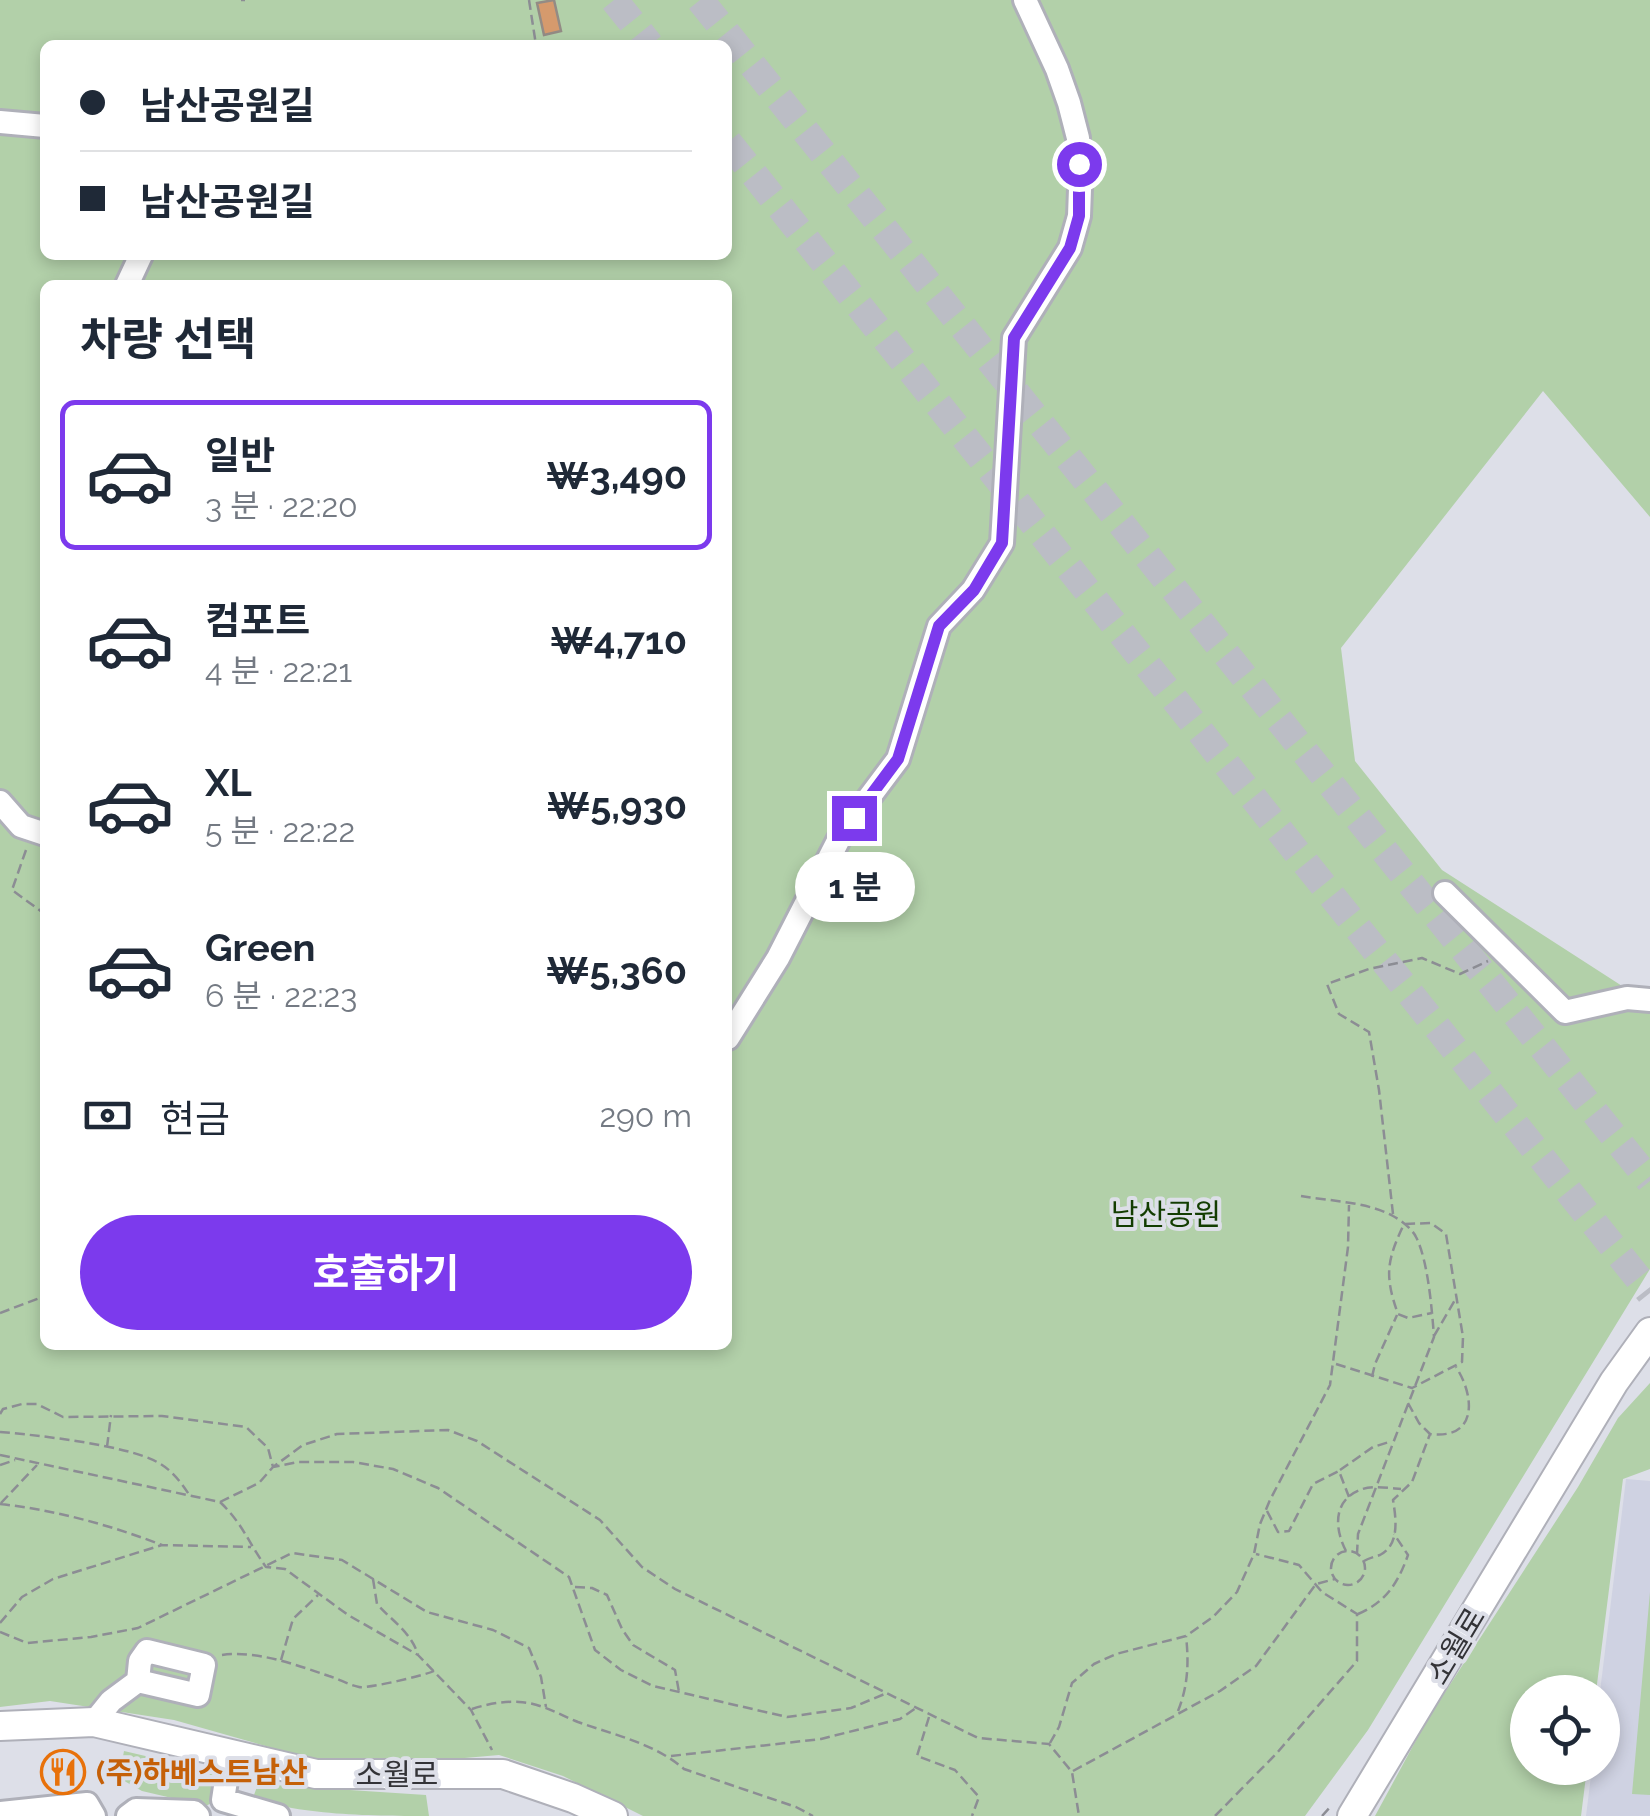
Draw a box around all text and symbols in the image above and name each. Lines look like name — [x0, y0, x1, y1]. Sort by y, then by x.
text: 남산공원길 — [140, 83, 315, 128]
route start — [1057, 142, 1102, 187]
text: 남산공원길 — [140, 179, 315, 224]
text: 차량 선택 — [80, 313, 256, 366]
icon: car — [85, 430, 175, 520]
text: 일반 — [205, 433, 275, 478]
text: ₩3,490 — [546, 453, 687, 498]
text: 3 분 · 22:20 — [205, 487, 358, 524]
icon: car — [85, 595, 175, 685]
text: 컴포트 — [205, 598, 310, 643]
text: ₩4,710 — [550, 618, 687, 663]
text: 4 분 · 22:21 — [205, 652, 352, 689]
icon: car — [85, 760, 175, 850]
text: XL — [205, 760, 252, 805]
text: ₩5,930 — [547, 783, 687, 828]
route end — [832, 796, 877, 841]
text: 5 분 · 22:22 — [205, 812, 355, 849]
callout: 1 분 — [794, 853, 914, 923]
text: 1 분 — [829, 868, 881, 905]
icon: car — [85, 925, 175, 1015]
text: Green — [205, 925, 315, 970]
text: ₩5,360 — [546, 948, 687, 993]
text: 6 분 · 22:23 — [205, 977, 357, 1014]
icon: cash — [80, 1088, 135, 1143]
text: 현금 — [160, 1096, 230, 1141]
text: 290 m — [599, 1097, 692, 1134]
park label: 남산공원 — [1111, 1197, 1221, 1232]
button: 호출하기 — [80, 1215, 692, 1330]
street label: 소월로 — [1420, 1601, 1492, 1691]
map controls — [1510, 1675, 1620, 1785]
button: locate — [1510, 1675, 1620, 1785]
restaurant icon: (주)하베스트남산 — [40, 1749, 86, 1795]
place label: (주)하베스트남산 — [96, 1755, 308, 1790]
street label: 소월로 — [356, 1757, 438, 1792]

